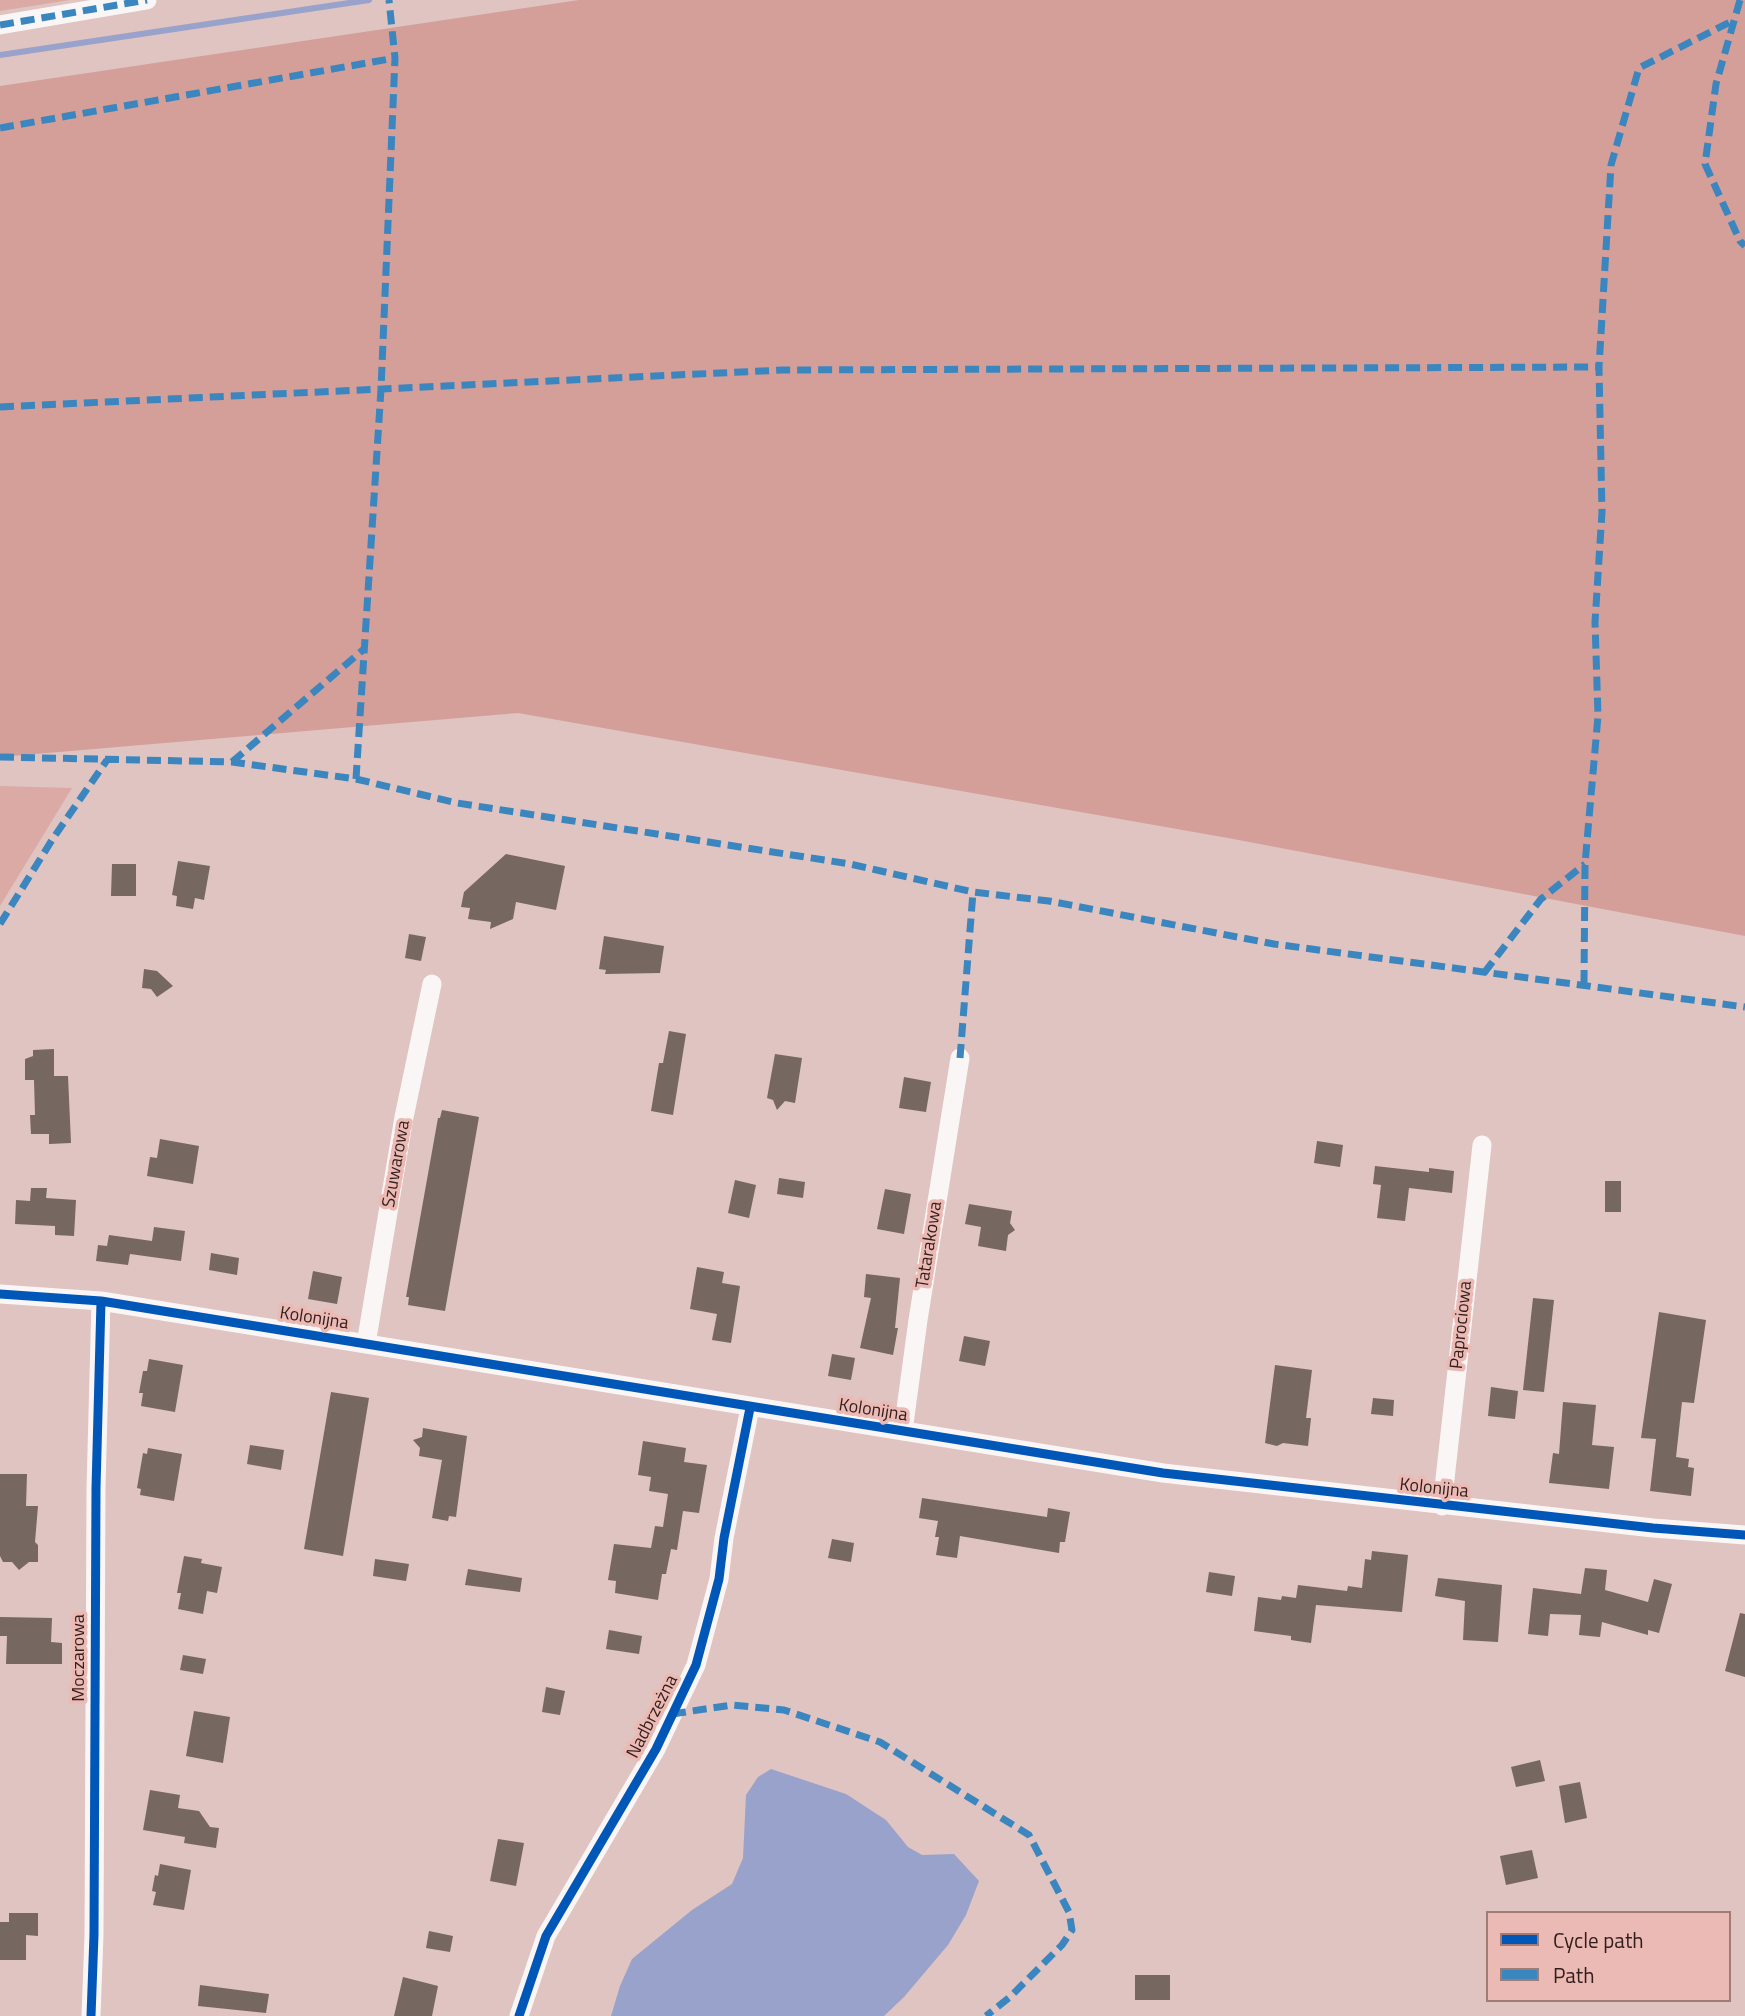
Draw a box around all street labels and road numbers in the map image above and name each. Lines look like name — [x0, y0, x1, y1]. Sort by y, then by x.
street label: Szuwarowa — [379, 1119, 415, 1209]
street label: Tatarakowa — [912, 1200, 948, 1290]
street label: Paprociowa — [1447, 1280, 1477, 1370]
street label: Kolonijna — [278, 1303, 350, 1335]
street label: Kolonijna — [837, 1395, 909, 1427]
street label: Kolonijna — [1398, 1475, 1470, 1503]
street label: Moczarowa — [69, 1614, 91, 1702]
street label: Nadbrzeżna — [623, 1672, 683, 1762]

